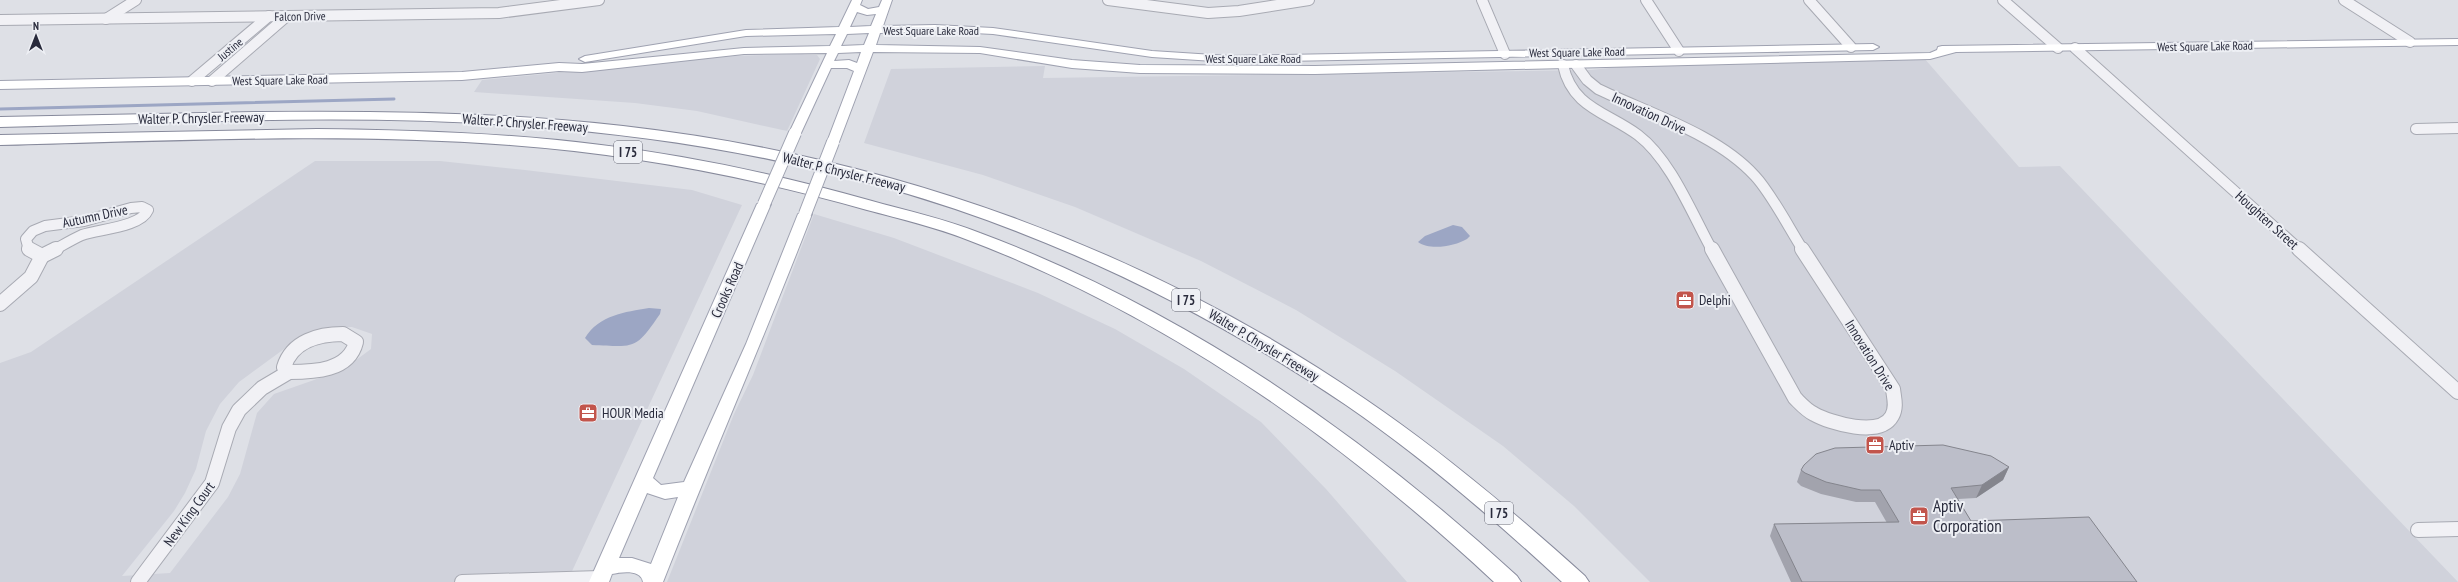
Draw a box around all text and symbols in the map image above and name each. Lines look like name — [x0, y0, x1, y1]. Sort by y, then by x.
street label: Falcon Drive — [274, 8, 326, 24]
north arrow — [16, 16, 56, 56]
text: N — [33, 19, 39, 33]
street label: West Square Lake Road — [883, 23, 979, 38]
street label: Justine — [214, 34, 246, 64]
street label: West Square Lake Road — [2157, 38, 2253, 54]
street label: West Square Lake Road — [1529, 44, 1625, 60]
street label: West Square Lake Road — [1205, 51, 1301, 66]
street label: West Square Lake Road — [232, 72, 328, 88]
street label: Innovation Drive — [1609, 88, 1689, 138]
street label: Walter P. Chrysler Freeway — [138, 108, 265, 128]
street label: Walter P. Chrysler Freeway — [462, 110, 589, 136]
road number: I 75 — [614, 141, 642, 163]
street label: Walter P. Chrysler Freeway — [781, 148, 908, 196]
street label: Houghten Street — [2231, 187, 2303, 253]
street label: Autumn Drive — [61, 200, 130, 232]
street label: Crooks Road — [707, 259, 747, 321]
road number: I 75 — [1172, 289, 1200, 311]
office icon: Delphi — [1674, 289, 1696, 311]
place label: Delphi — [1699, 291, 1731, 309]
street label: Walter P. Chrysler Freeway — [1205, 305, 1323, 385]
street label: Innovation Drive — [1841, 316, 1899, 394]
office icon: HOUR Media — [577, 402, 599, 424]
place label: HOUR Media — [602, 404, 664, 422]
office icon: Aptiv — [1864, 434, 1886, 456]
place label: Aptiv — [1889, 436, 1915, 454]
street label: New King Court — [160, 478, 219, 550]
place label: Aptiv Corporation — [1933, 495, 2002, 537]
road number: I 75 — [1485, 502, 1513, 524]
office icon: Aptiv Corporation — [1908, 505, 1930, 527]

